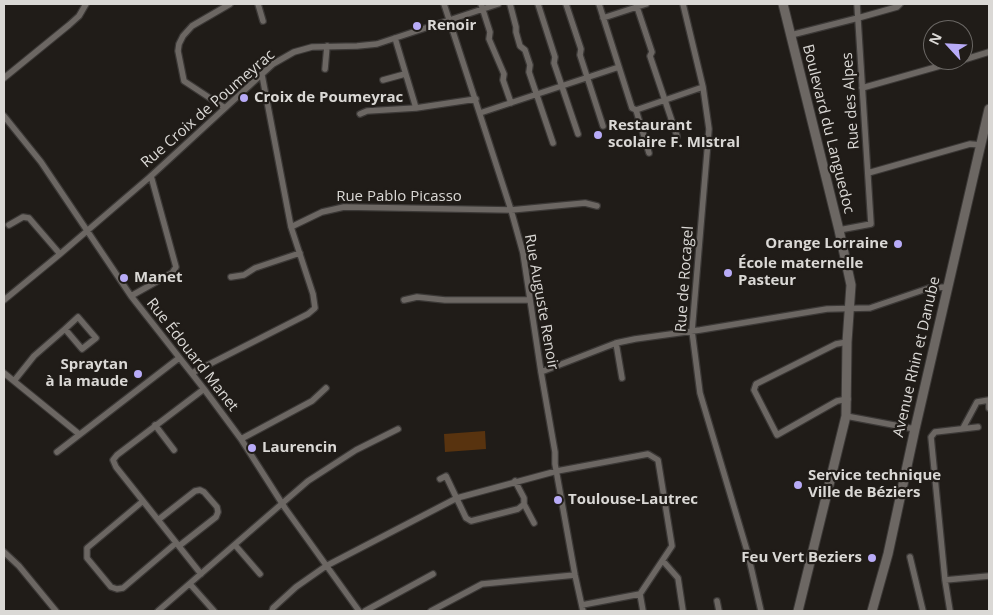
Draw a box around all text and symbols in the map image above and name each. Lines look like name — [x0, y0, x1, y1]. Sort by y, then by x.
place label: Renoir — [427, 17, 476, 35]
marker: Renoir — [411, 20, 423, 32]
north arrow — [923, 20, 973, 70]
text: N — [924, 30, 946, 48]
street label: Boulevard du Languedoc — [798, 42, 858, 216]
street label: Rue Croix de Poumeyrac — [138, 46, 278, 172]
street label: Rue des Alpes — [839, 52, 863, 150]
place label: Croix de Poumeyrac — [254, 89, 403, 107]
marker: Croix de Poumeyrac — [238, 92, 250, 104]
place label: Restaurant scolaire F. MIstral — [608, 117, 740, 152]
marker: Restaurant scolaire F. MIstral — [592, 129, 604, 141]
street label: Rue Pablo Picasso — [336, 188, 462, 206]
street label: Rue de Rocagel — [672, 225, 698, 333]
street label: Rue Auguste Renoir — [520, 233, 562, 371]
place label: Orange Lorraine — [765, 235, 888, 253]
marker: Orange Lorraine — [892, 238, 904, 250]
place label: École maternelle Pasteur — [738, 255, 863, 290]
marker: École maternelle Pasteur — [722, 267, 734, 279]
place label: Manet — [134, 269, 182, 287]
marker: Manet — [118, 272, 130, 284]
street label: Avenue Rhin et Danube — [890, 275, 944, 439]
street label: Rue Édouard Manet — [142, 295, 242, 415]
place label: Spraytan à la maude — [46, 356, 128, 391]
marker: Spraytan à la maude — [132, 368, 144, 380]
place label: Laurencin — [262, 439, 337, 457]
marker: Laurencin — [246, 442, 258, 454]
place label: Service technique Ville de Béziers — [808, 467, 941, 502]
marker: Service technique Ville de Béziers — [792, 479, 804, 491]
place label: Toulouse-Lautrec — [568, 491, 698, 509]
marker: Toulouse-Lautrec — [552, 494, 564, 506]
place label: Feu Vert Beziers — [741, 549, 862, 567]
marker: Feu Vert Beziers — [866, 552, 878, 564]

